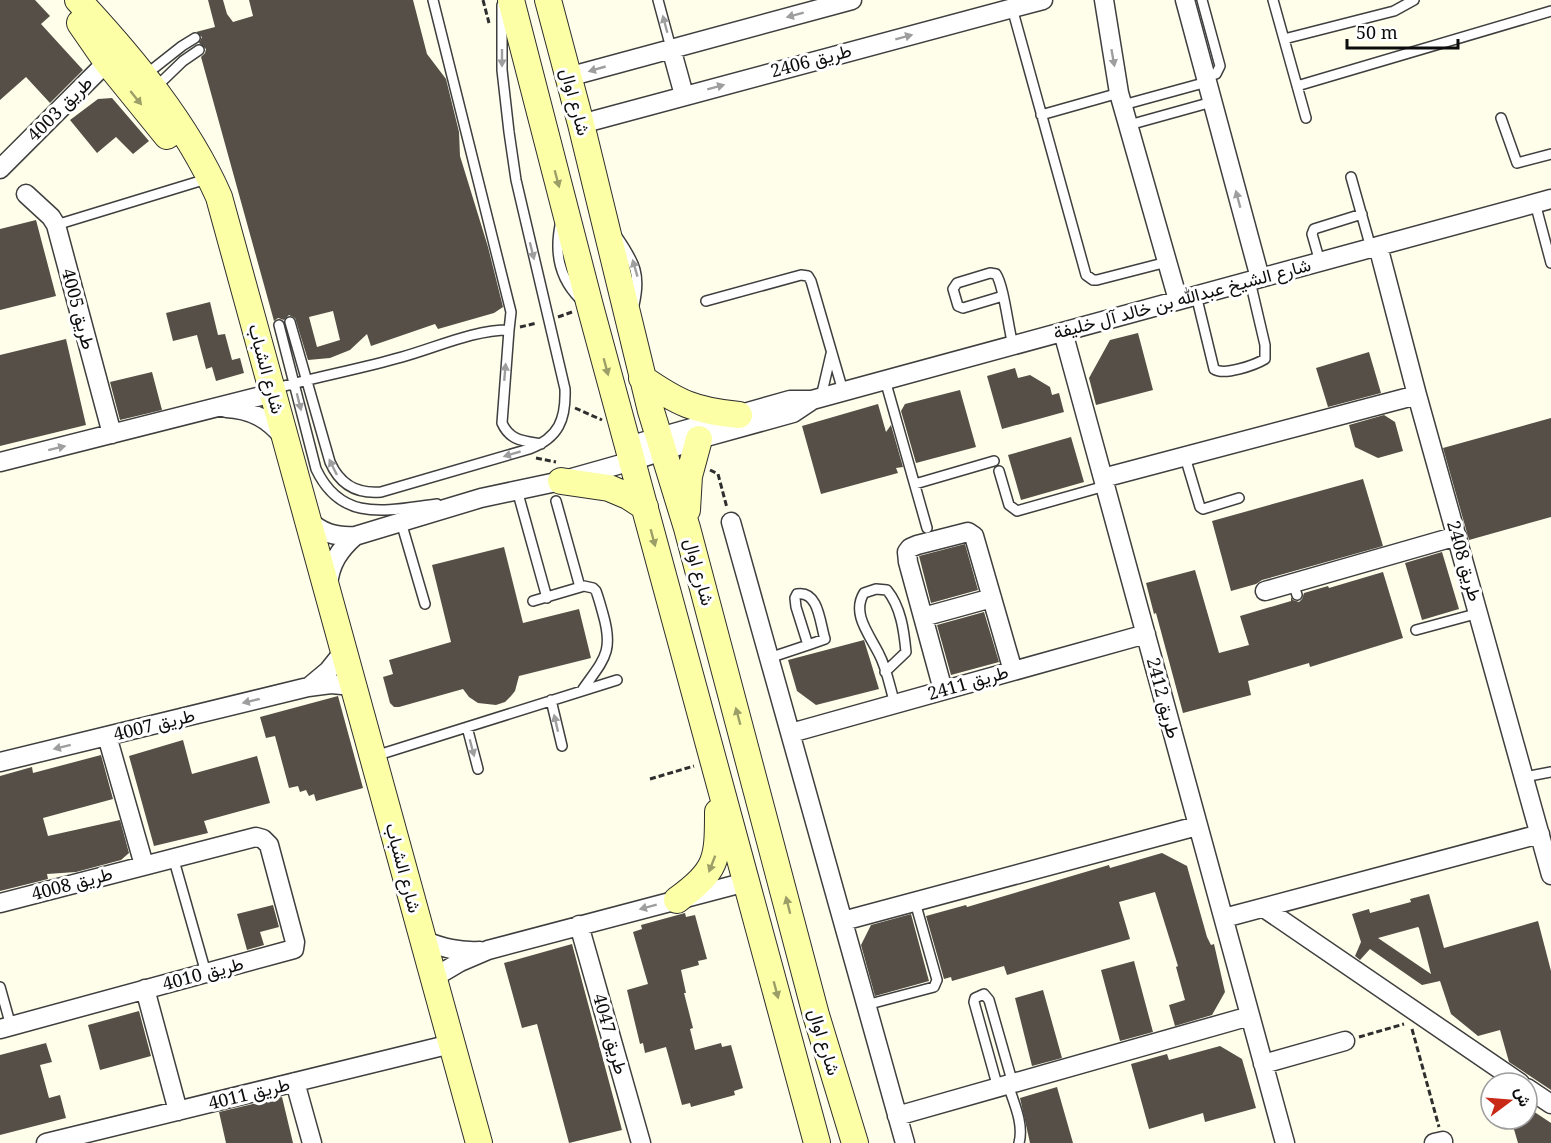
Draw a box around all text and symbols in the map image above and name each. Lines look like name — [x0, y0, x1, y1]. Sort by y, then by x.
one-way arrow — [786, 11, 804, 21]
scale bar — [1347, 12, 1458, 50]
one-way arrow — [659, 15, 669, 33]
text: 50 m — [1356, 20, 1398, 44]
one-way arrow — [895, 31, 913, 41]
street label: طريق 2406 — [768, 38, 854, 82]
one-way arrow — [1109, 48, 1118, 67]
one-way arrow — [497, 49, 507, 68]
street label: شارع اوال — [555, 65, 596, 138]
one-way arrow — [588, 65, 606, 74]
street label: طريق 4003 — [21, 70, 97, 146]
one-way arrow — [707, 81, 725, 91]
one-way arrow — [129, 90, 142, 105]
one-way arrow — [552, 170, 562, 188]
one-way arrow — [1233, 190, 1243, 208]
one-way arrow — [527, 242, 537, 260]
street label: شارع الشيخ عبدالله بن خالد آل خليفة — [1050, 252, 1314, 345]
one-way arrow — [630, 259, 639, 277]
street label: طريق 4005 — [57, 266, 101, 352]
street label: شارع الشباب — [242, 321, 290, 417]
one-way arrow — [602, 358, 612, 377]
one-way arrow — [500, 363, 510, 382]
one-way arrow — [294, 393, 304, 411]
one-way arrow — [48, 443, 66, 453]
one-way arrow — [503, 450, 521, 459]
one-way arrow — [329, 458, 339, 476]
street label: طريق 2408 — [1442, 517, 1488, 604]
one-way arrow — [649, 529, 659, 547]
street label: شارع اوال — [679, 535, 720, 608]
street label: طريق 2412 — [1142, 655, 1186, 741]
street label: طريق 2411 — [924, 659, 1011, 705]
one-way arrow — [242, 697, 260, 707]
street label: طريق 4007 — [111, 702, 197, 746]
one-way arrow — [732, 707, 742, 726]
one-way arrow — [551, 714, 561, 732]
one-way arrow — [468, 739, 477, 757]
one-way arrow — [53, 743, 71, 753]
street label: شارع الشباب — [379, 820, 427, 916]
one-way arrow — [706, 855, 716, 873]
street label: طريق 4008 — [29, 861, 115, 905]
one-way arrow — [782, 896, 792, 914]
one-way arrow — [639, 903, 657, 912]
street label: طريق 4010 — [160, 951, 246, 995]
one-way arrow — [771, 980, 781, 999]
street label: طريق 4047 — [588, 990, 634, 1077]
street label: شارع اوال — [802, 1005, 846, 1078]
street label: طريق 4011 — [206, 1071, 292, 1115]
north arrow — [1479, 1071, 1539, 1131]
text: ش — [1510, 1085, 1537, 1109]

